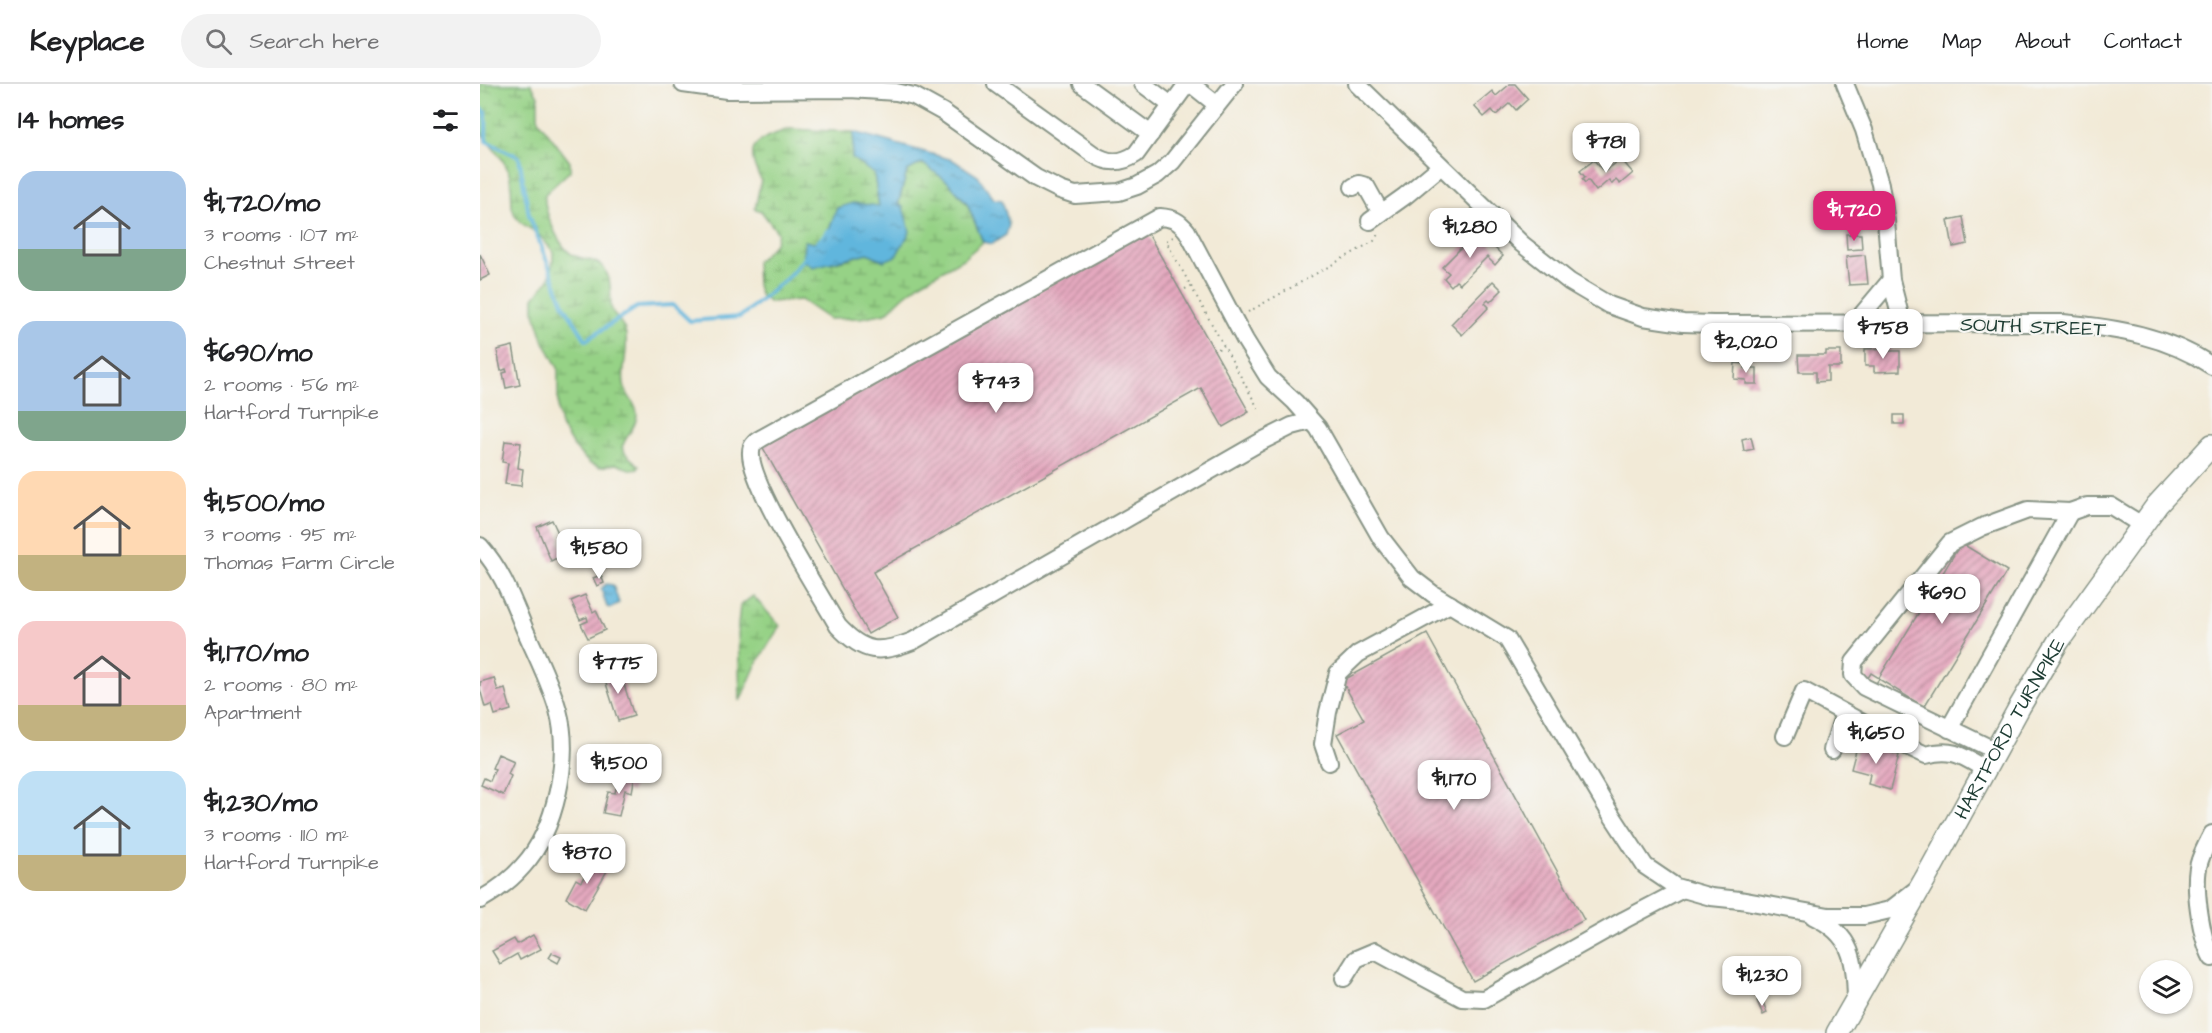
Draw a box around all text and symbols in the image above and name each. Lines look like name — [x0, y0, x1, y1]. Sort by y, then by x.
search box — [181, 14, 601, 68]
text: Keyplace — [30, 22, 145, 61]
icon: search — [202, 25, 235, 58]
text: Search here — [250, 26, 379, 57]
text: Home — [1857, 27, 1909, 56]
text: Map — [1942, 27, 1982, 56]
text: About — [2015, 27, 2071, 56]
text: Contact — [2104, 27, 2182, 56]
text: 14 homes — [18, 102, 124, 138]
icon: filters — [429, 104, 462, 137]
pin: $781 — [1570, 123, 1642, 174]
text: $781 — [1587, 128, 1625, 156]
text: $1,720/mo — [204, 185, 320, 221]
pin: $1,720 — [1805, 191, 1903, 242]
icon: home — [66, 195, 138, 267]
text: $1,720 — [1827, 196, 1881, 224]
pin: $1,280 — [1421, 208, 1519, 259]
text: $1,280 — [1443, 213, 1497, 241]
text: 3 rooms · 107 m² — [204, 221, 359, 249]
text: Chestnut Street — [204, 249, 355, 277]
pin: $758 — [1847, 309, 1919, 360]
street label: SOUTH STREET — [1960, 310, 2107, 344]
text: $758 — [1858, 314, 1908, 342]
pin: $2,020 — [1697, 323, 1795, 374]
text: $2,020 — [1715, 328, 1777, 356]
text: $690/mo — [204, 335, 313, 371]
icon: home — [66, 345, 138, 417]
pin: $743 — [960, 363, 1032, 414]
text: $743 — [972, 368, 1020, 396]
text: 2 rooms · 56 m² — [204, 371, 359, 399]
text: Hartford Turnpike — [204, 399, 379, 427]
text: $1,500/mo — [204, 485, 324, 521]
icon: home — [66, 495, 138, 567]
text: 3 rooms · 95 m² — [204, 521, 357, 549]
pin: $1,580 — [550, 529, 648, 580]
text: $1,580 — [571, 534, 628, 562]
text: Thomas Farm Circle — [204, 549, 395, 577]
pin: $690 — [1906, 574, 1978, 625]
text: $690 — [1918, 579, 1966, 607]
street label: HARTFORD TURNPIKE — [1948, 633, 2073, 825]
text: $1,170/mo — [204, 635, 309, 671]
pin: $775 — [582, 644, 654, 695]
icon: home — [66, 645, 138, 717]
text: $775 — [593, 649, 643, 677]
text: 2 rooms · 80 m² — [204, 671, 358, 699]
text: Apartment — [204, 699, 302, 727]
pin: $1,650 — [1827, 714, 1925, 765]
text: $1,650 — [1848, 719, 1904, 747]
pin: $1,500 — [570, 744, 668, 795]
text: $1,500 — [591, 749, 647, 777]
pin: $1,170 — [1405, 760, 1503, 811]
text: $1,170 — [1432, 765, 1476, 793]
text: $1,230/mo — [204, 785, 318, 821]
icon: home — [66, 795, 138, 867]
text: 3 rooms · 110 m² — [204, 821, 349, 849]
pin: $870 — [551, 834, 623, 885]
text: $870 — [562, 839, 612, 867]
text: Hartford Turnpike — [204, 849, 379, 877]
pin: $1,230 — [1713, 956, 1811, 1007]
map controls — [2139, 960, 2193, 1014]
button: layers — [2139, 960, 2193, 1014]
text: $1,230 — [1736, 961, 1788, 989]

